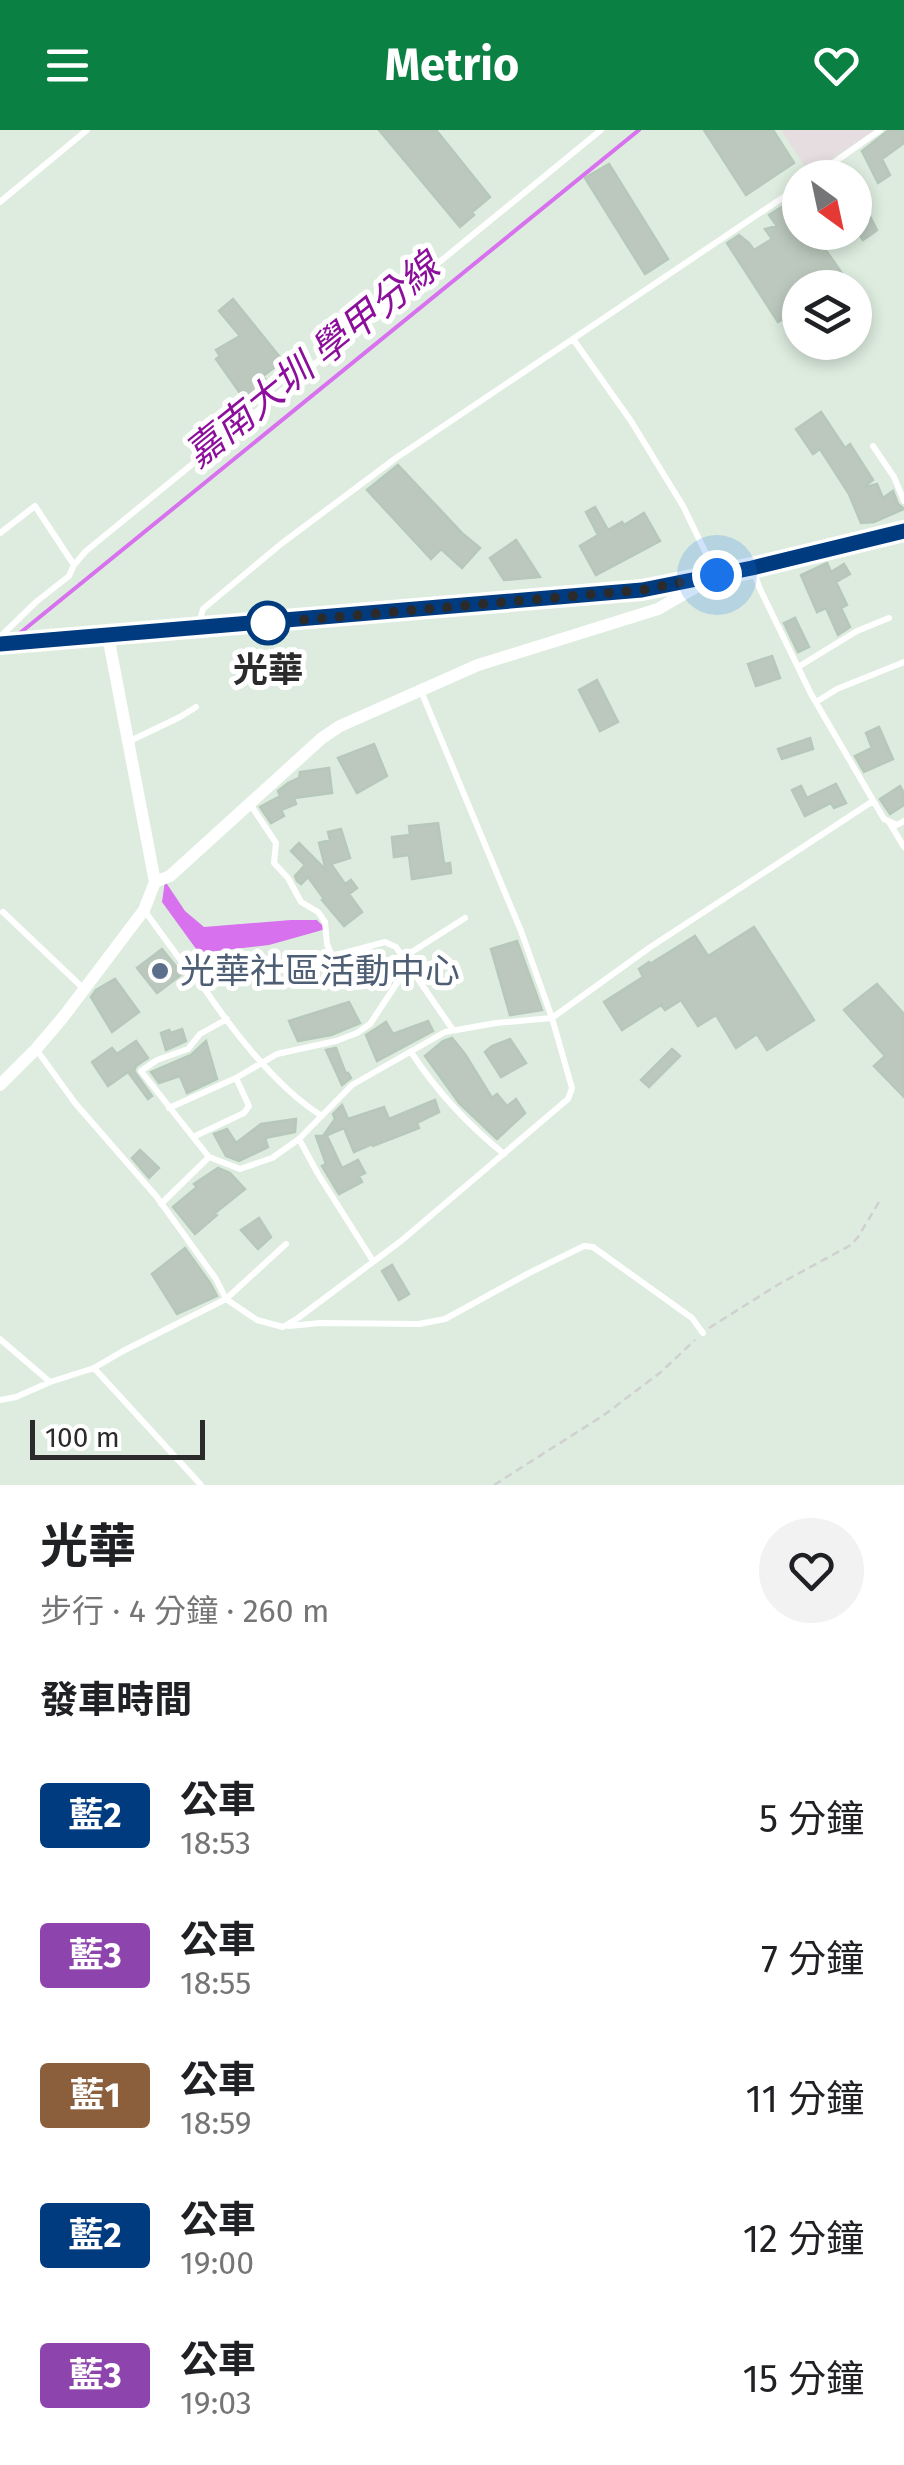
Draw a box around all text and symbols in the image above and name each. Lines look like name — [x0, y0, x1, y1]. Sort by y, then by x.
icon: menu — [40, 38, 95, 93]
text: Metrio — [385, 38, 519, 92]
icon: heart — [809, 38, 864, 93]
north arrow — [782, 160, 872, 250]
map controls — [782, 160, 872, 360]
water label: 嘉南大圳 學甲分線 — [176, 241, 452, 477]
button: layers — [782, 270, 872, 360]
your location — [692, 550, 742, 600]
marker: 光華 — [247, 602, 289, 644]
place label: 光華 — [233, 649, 303, 691]
place label: 光華社區活動中心 — [180, 950, 460, 992]
marker: 光華社區活動中心 — [149, 960, 171, 982]
scale bar — [30, 1415, 205, 1460]
text: 100 m — [45, 1421, 120, 1454]
text: 光華 — [40, 1518, 136, 1576]
button: heart — [759, 1518, 864, 1623]
text: 步行 · 4 分鐘 · 260 m — [40, 1592, 329, 1630]
text: 發車時間 — [40, 1677, 192, 1723]
text: 公車 — [180, 1777, 256, 1823]
text: 藍2 — [68, 1794, 122, 1836]
text: 5 分鐘 — [759, 1796, 864, 1842]
text: 18:53 — [180, 1824, 251, 1862]
text: 公車 — [180, 1917, 256, 1963]
text: 藍3 — [68, 1934, 122, 1976]
text: 7 分鐘 — [761, 1936, 864, 1982]
text: 18:55 — [180, 1964, 251, 2002]
text: 公車 — [180, 2057, 256, 2103]
text: 藍1 — [69, 2074, 121, 2116]
text: 11 分鐘 — [746, 2076, 864, 2122]
text: 18:59 — [180, 2104, 252, 2142]
text: 公車 — [180, 2197, 256, 2243]
text: 藍2 — [68, 2214, 122, 2256]
text: 12 分鐘 — [743, 2216, 864, 2262]
text: 19:00 — [180, 2244, 254, 2282]
text: 公車 — [180, 2337, 256, 2383]
text: 藍3 — [68, 2354, 122, 2396]
text: 15 分鐘 — [742, 2356, 864, 2402]
text: 19:03 — [180, 2384, 252, 2422]

